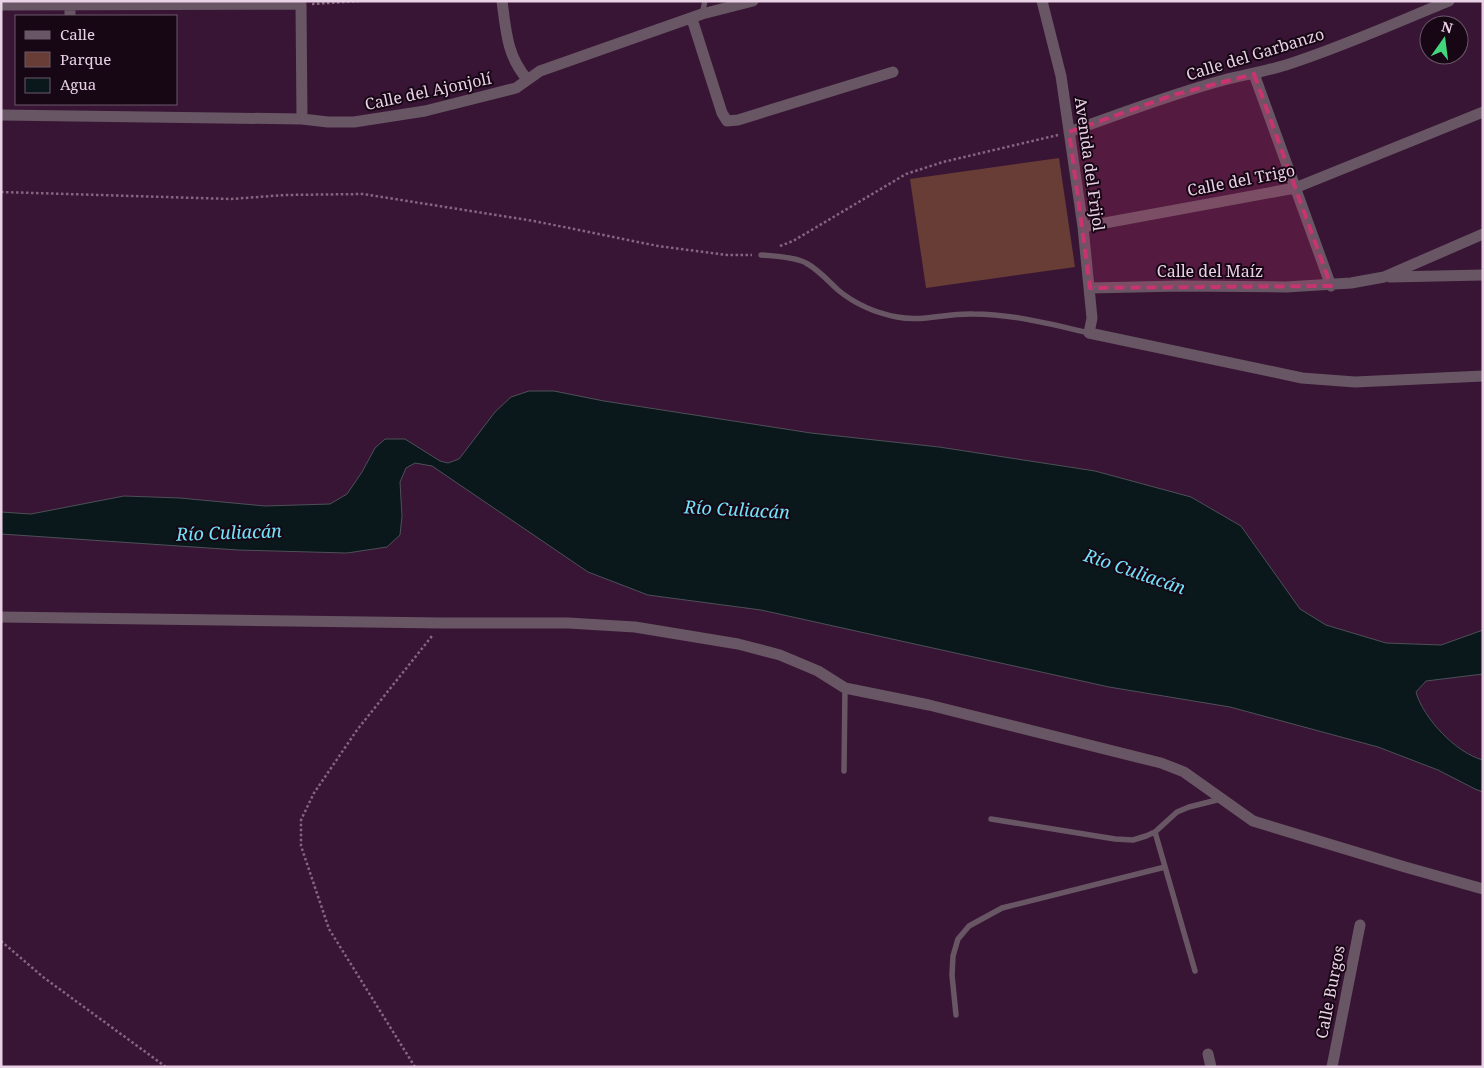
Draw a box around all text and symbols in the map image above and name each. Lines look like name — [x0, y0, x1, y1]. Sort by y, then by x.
legend — [15, 15, 178, 105]
north arrow — [1419, 15, 1469, 65]
text: N — [1440, 16, 1455, 37]
street label: Calle del Garbanzo — [1183, 23, 1327, 85]
text: Calle — [60, 24, 95, 44]
text: Parque — [60, 49, 111, 69]
street label: Calle del Ajonjolí — [363, 67, 493, 115]
text: Agua — [60, 74, 96, 94]
street label: Avenida del Frijol — [1070, 96, 1110, 232]
street label: Calle del Trigo — [1185, 159, 1297, 201]
street label: Calle del Maíz — [1157, 260, 1263, 282]
water label: Río Culiacán — [683, 494, 791, 524]
water label: Río Culiacán — [175, 518, 283, 546]
water label: Río Culiacán — [1080, 542, 1189, 600]
street label: Calle Burgos — [1310, 943, 1350, 1041]

